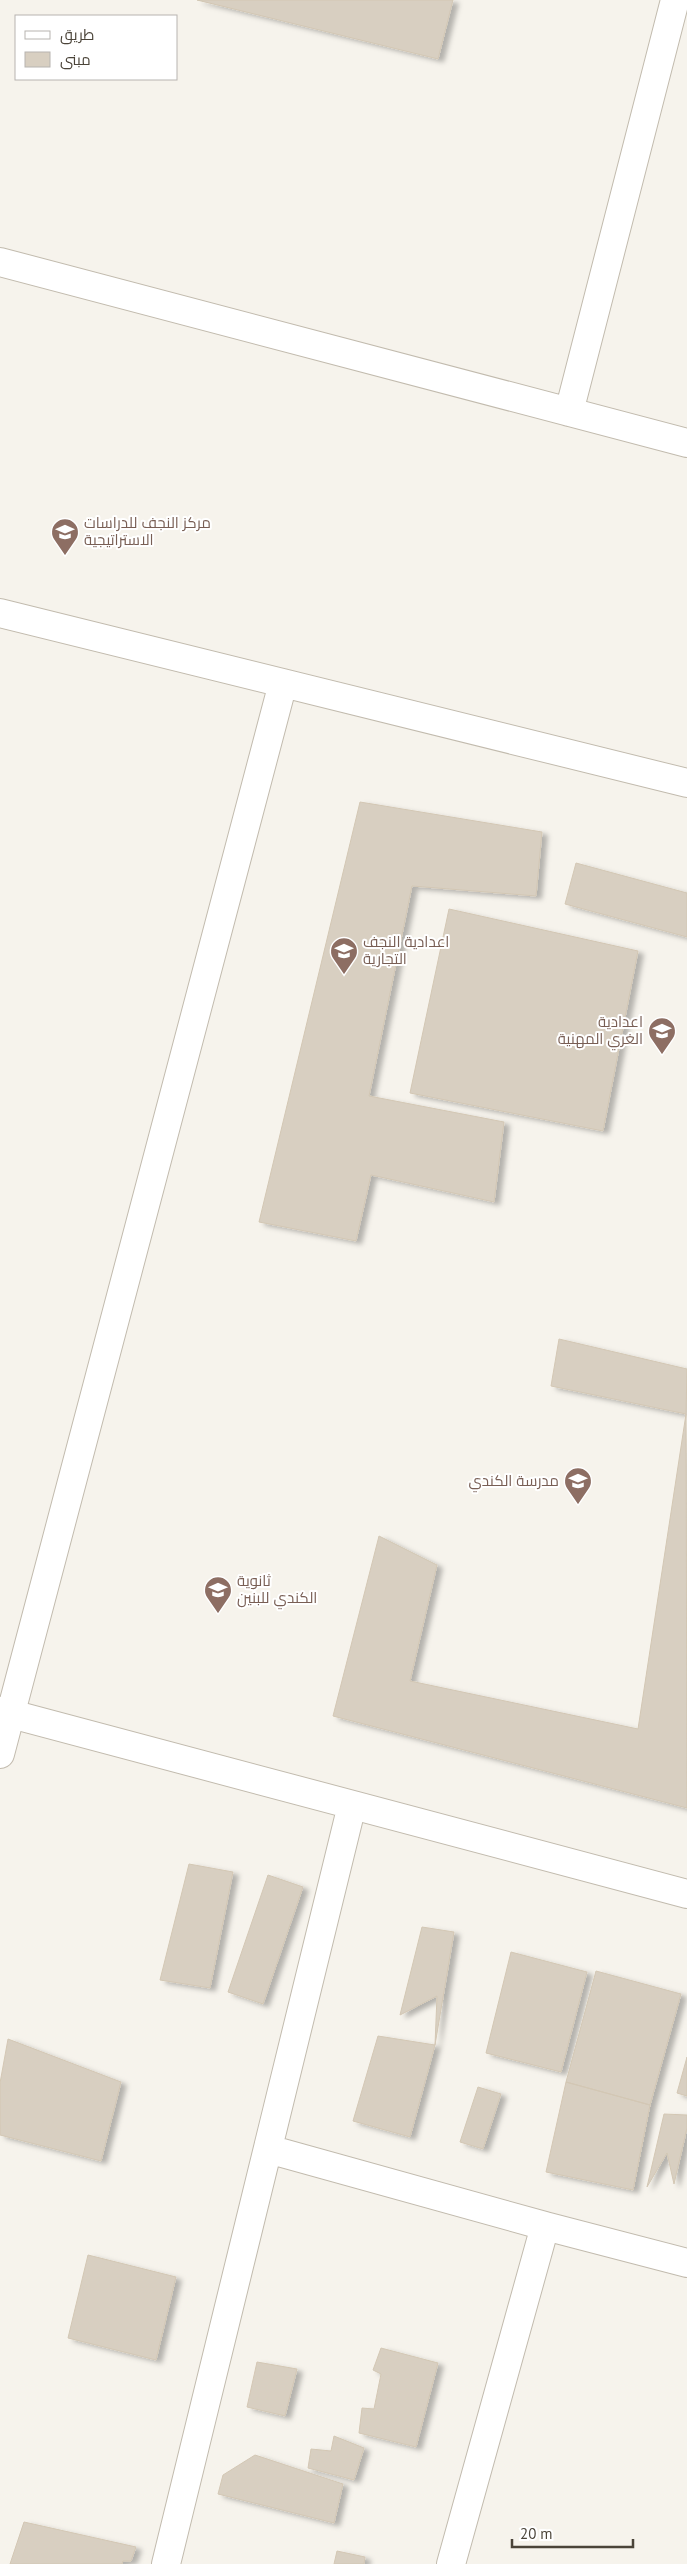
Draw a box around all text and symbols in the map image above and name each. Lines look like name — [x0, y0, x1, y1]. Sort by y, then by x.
legend — [15, 15, 178, 80]
text: طريق — [60, 25, 94, 45]
text: مبنى — [60, 50, 91, 70]
place label: مركز النجف للدراسات الاستراتيجية — [84, 513, 211, 549]
school or university icon: مركز النجف للدراسات الاستراتيجية — [50, 517, 80, 556]
place label: اعدادية النجف التجارية — [363, 932, 449, 968]
school or university icon: اعدادية النجف التجارية — [329, 936, 359, 975]
place label: اعدادية الغري المهنية — [558, 1012, 643, 1051]
school or university icon: اعدادية الغري المهنية — [647, 1016, 677, 1055]
school or university icon: مدرسة الكندي — [563, 1466, 593, 1505]
place label: مدرسة الكندي — [468, 1471, 559, 1493]
place label: ثانوية الكندي للبنين — [237, 1571, 317, 1610]
school or university icon: ثانوية الكندي للبنين — [203, 1575, 233, 1614]
scale bar — [512, 2516, 633, 2548]
text: 20 m — [520, 2524, 553, 2543]

